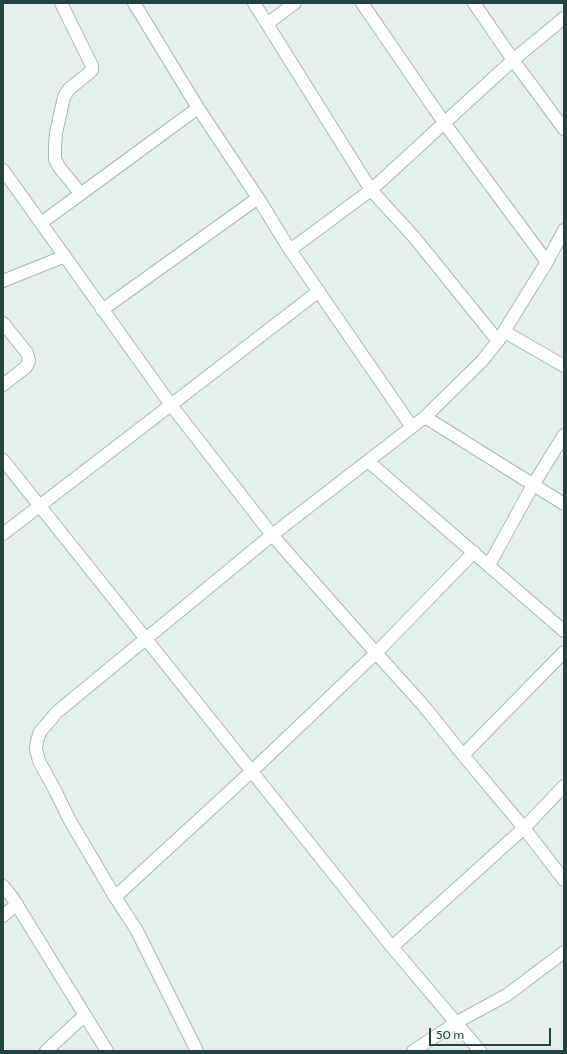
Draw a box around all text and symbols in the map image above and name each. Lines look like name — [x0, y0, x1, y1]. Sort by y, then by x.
scale bar — [431, 1020, 553, 1046]
text: 50 m — [436, 1027, 464, 1042]

